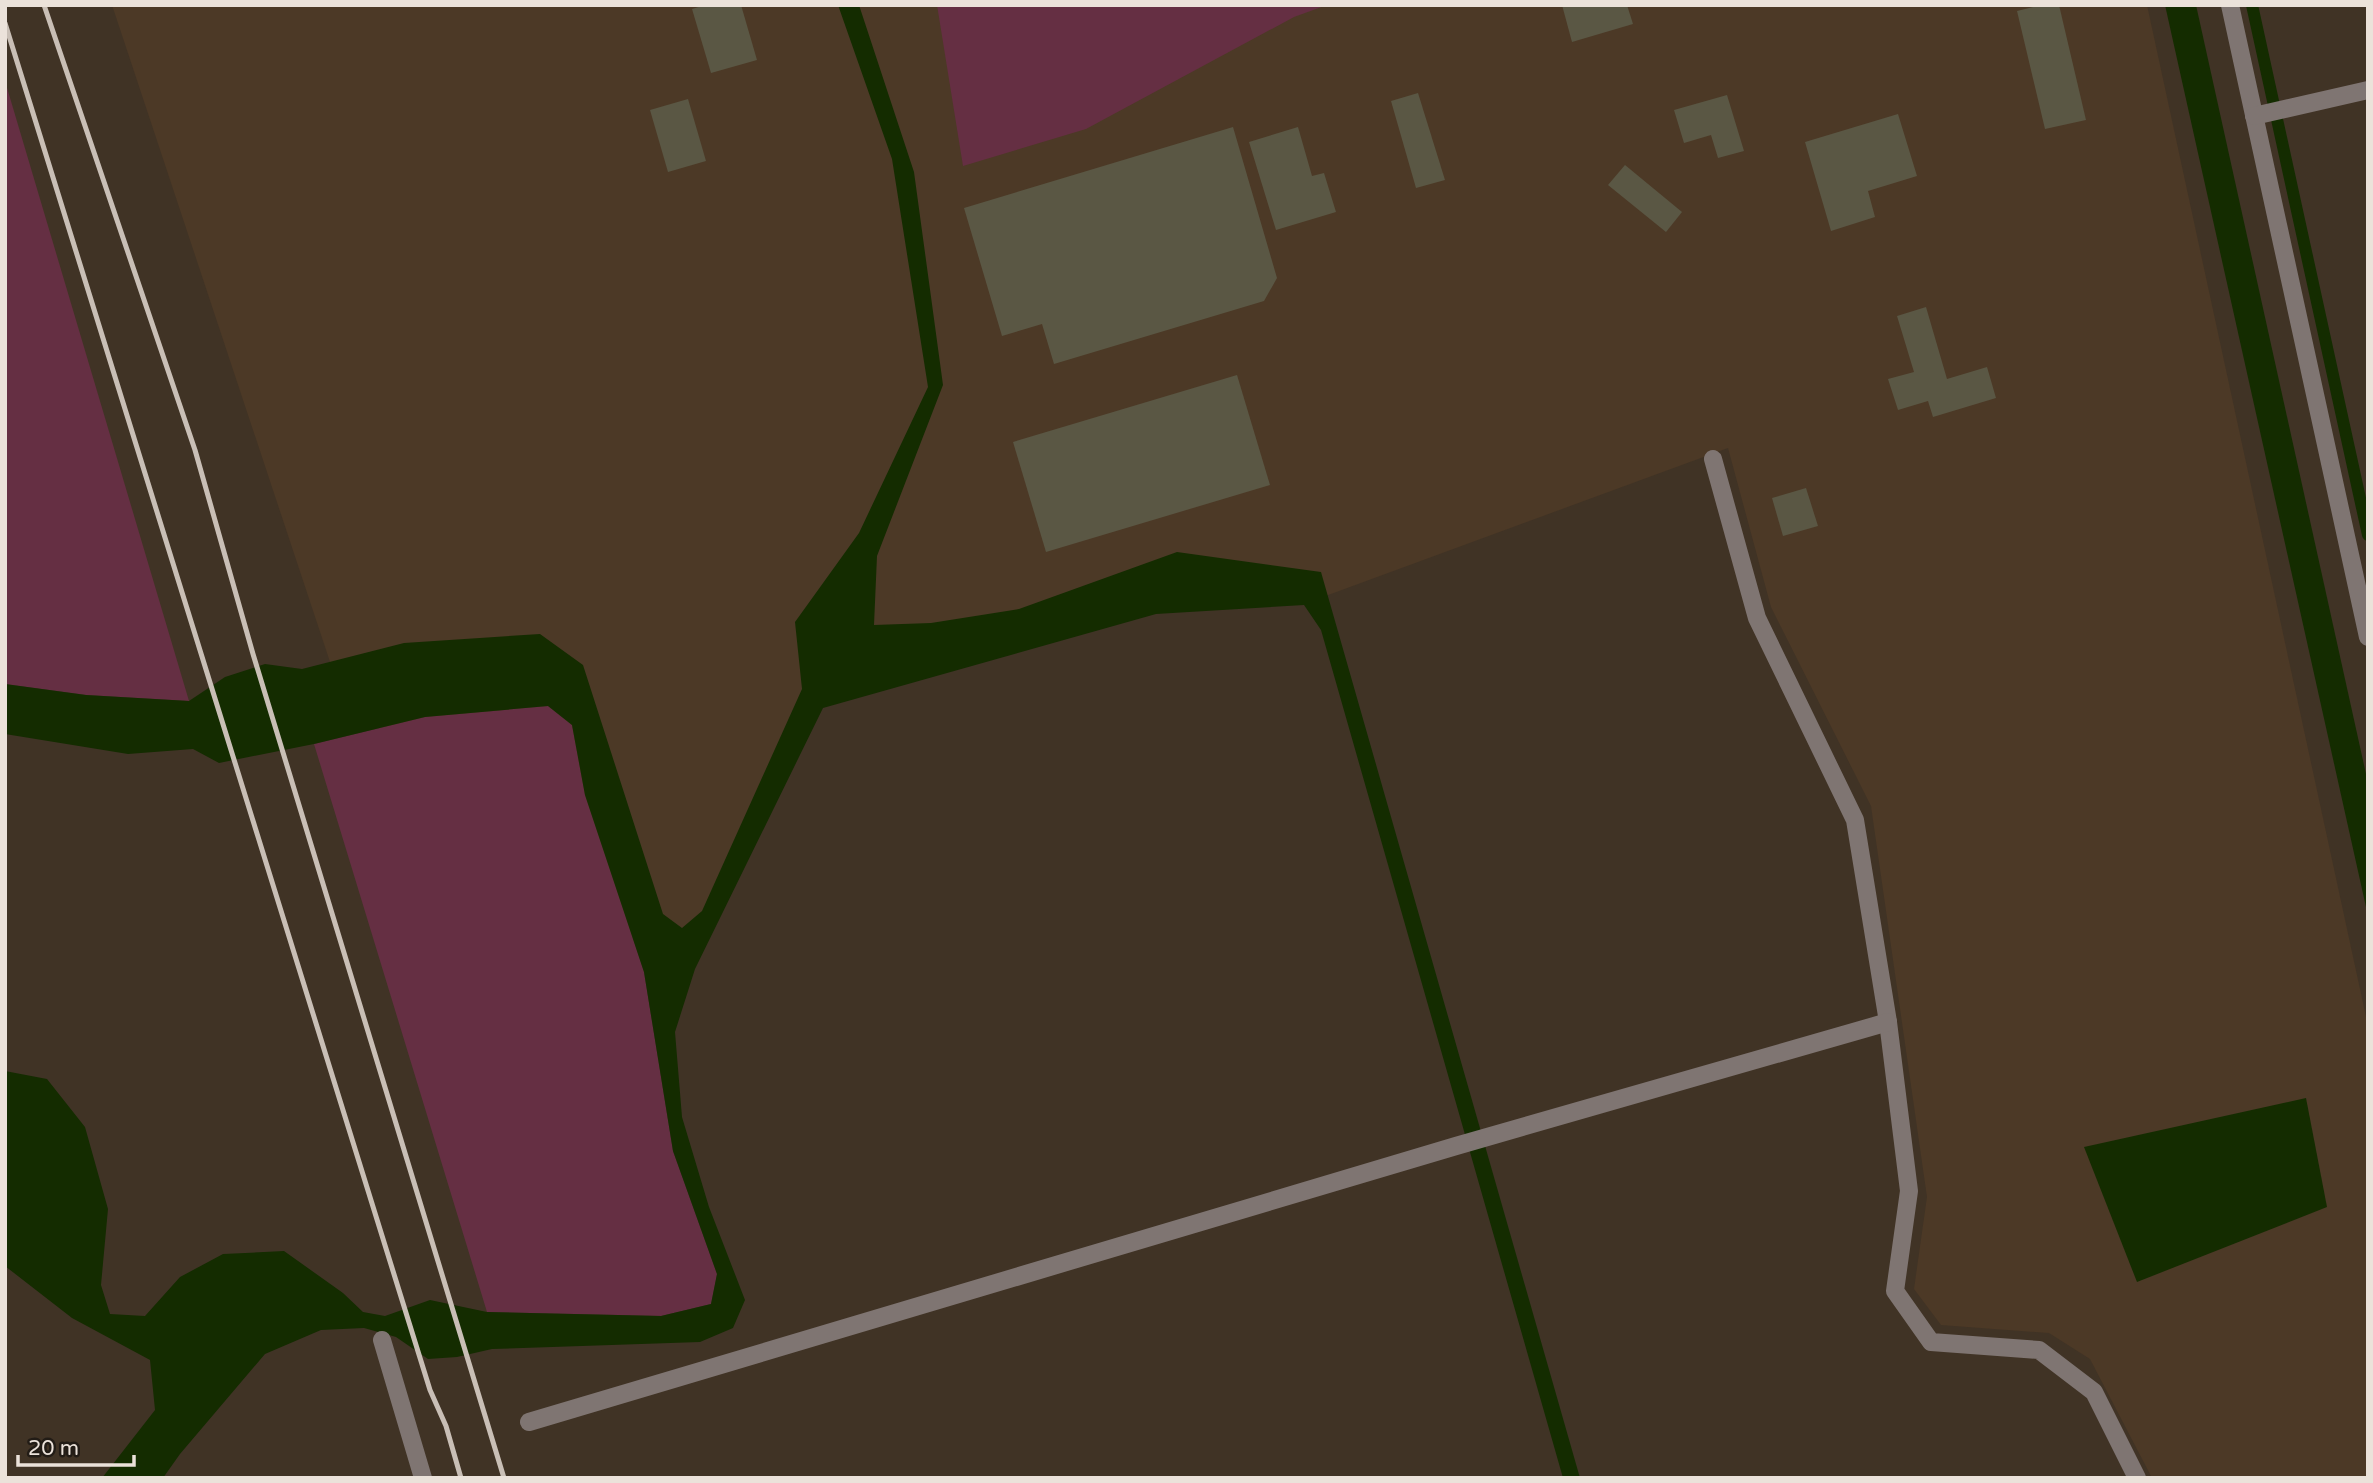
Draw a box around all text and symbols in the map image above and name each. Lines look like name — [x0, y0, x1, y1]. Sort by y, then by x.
scale bar — [18, 1424, 133, 1468]
text: 20 m — [28, 1436, 79, 1461]

